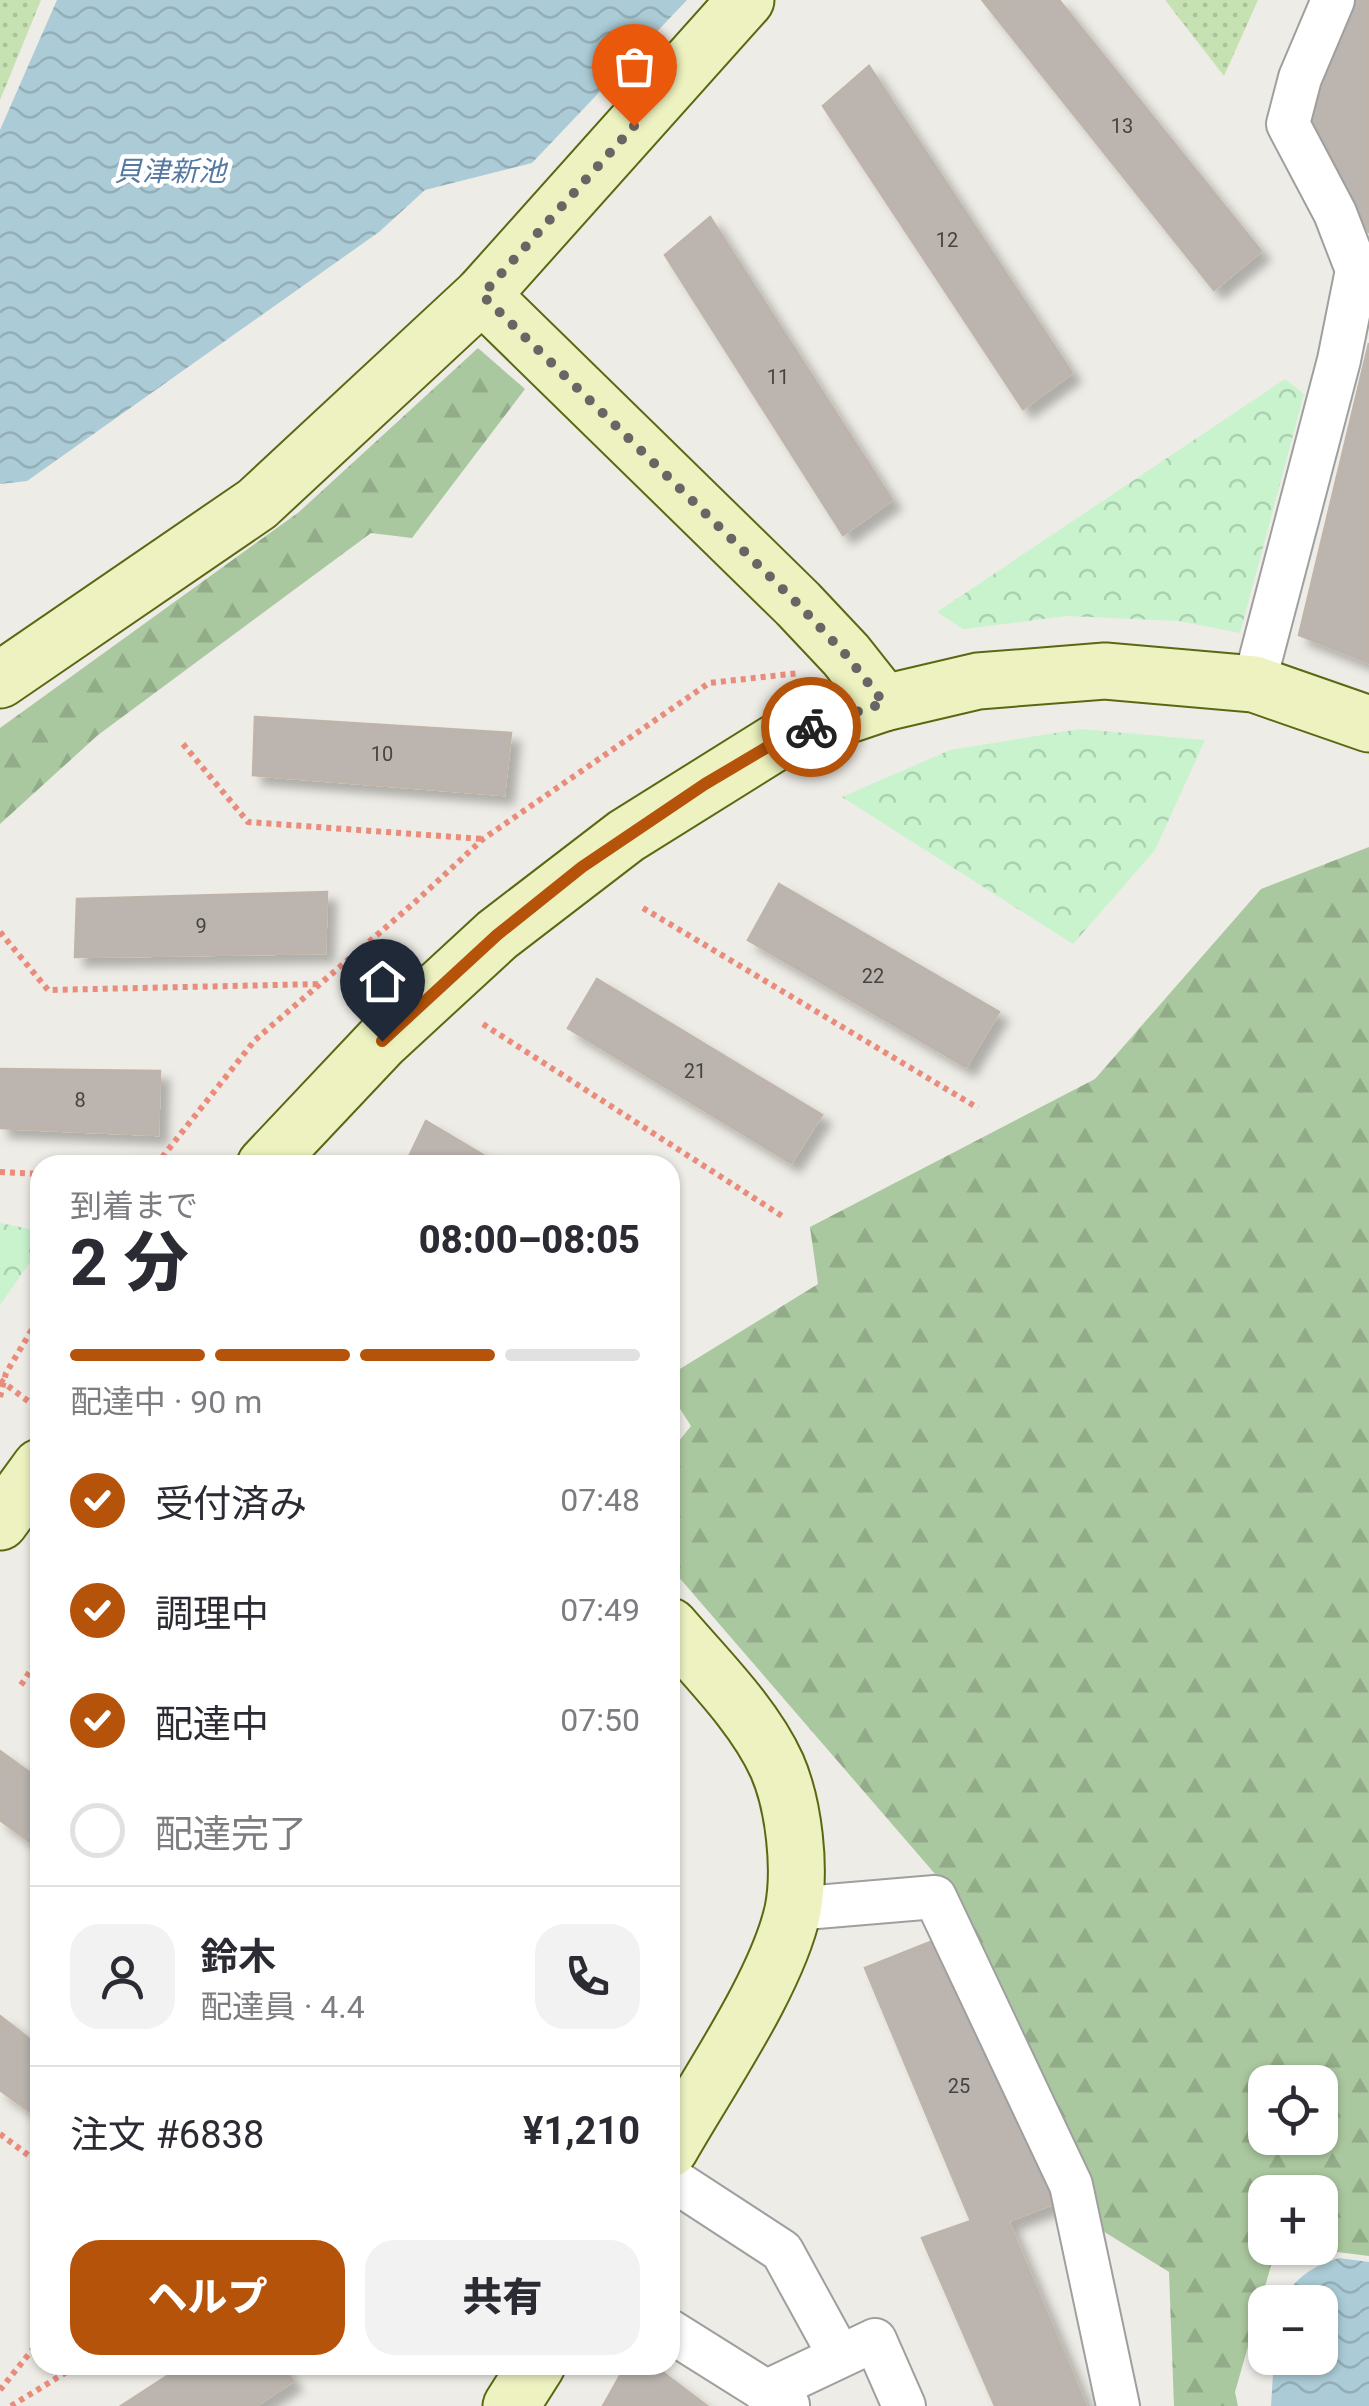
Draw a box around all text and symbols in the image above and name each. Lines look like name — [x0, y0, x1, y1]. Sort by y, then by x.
pin — [592, 24, 677, 127]
icon: bag — [607, 39, 662, 94]
house number: 13 — [1111, 114, 1133, 138]
water label: 貝津新池 — [114, 155, 229, 188]
house number: 12 — [936, 228, 958, 252]
house number: 11 — [767, 365, 789, 389]
courier — [761, 677, 861, 777]
icon: bike — [784, 700, 839, 755]
house number: 10 — [371, 742, 393, 766]
house number: 9 — [195, 914, 207, 938]
pin — [340, 939, 425, 1042]
icon: home — [355, 954, 410, 1009]
house number: 22 — [862, 964, 884, 988]
house number: 21 — [684, 1059, 706, 1083]
house number: 8 — [74, 1088, 86, 1112]
text: 到着まで — [70, 1187, 198, 1225]
text: 08:00–08:05 — [419, 1218, 640, 1262]
text: 2 分 — [70, 1225, 189, 1301]
text: 配達中 · 90 m — [70, 1383, 262, 1421]
icon: check — [70, 1473, 125, 1528]
text: 07:48 — [560, 1481, 640, 1519]
text: 受付済み — [155, 1482, 307, 1526]
icon: check — [70, 1583, 125, 1638]
text: 07:49 — [560, 1591, 640, 1629]
text: 調理中 — [155, 1592, 269, 1636]
icon: check — [70, 1693, 125, 1748]
text: 07:50 — [560, 1701, 640, 1739]
text: 配達中 — [155, 1702, 269, 1746]
text: 配達完了 — [155, 1812, 307, 1856]
button: person — [70, 1924, 175, 2029]
button: phone — [535, 1924, 640, 2029]
text: 鈴木 — [200, 1935, 276, 1979]
text: 配達員 · 4.4 — [200, 1988, 365, 2026]
map controls — [1248, 2065, 1338, 2375]
button: locate — [1248, 2065, 1338, 2155]
house number: 25 — [948, 2074, 970, 2098]
text: ¥1,210 — [523, 2109, 640, 2153]
text: 注文 #6838 — [70, 2113, 264, 2157]
button: + — [1248, 2175, 1338, 2265]
button: ヘルプ — [70, 2240, 345, 2355]
button: 共有 — [365, 2240, 640, 2355]
button: − — [1248, 2285, 1338, 2375]

